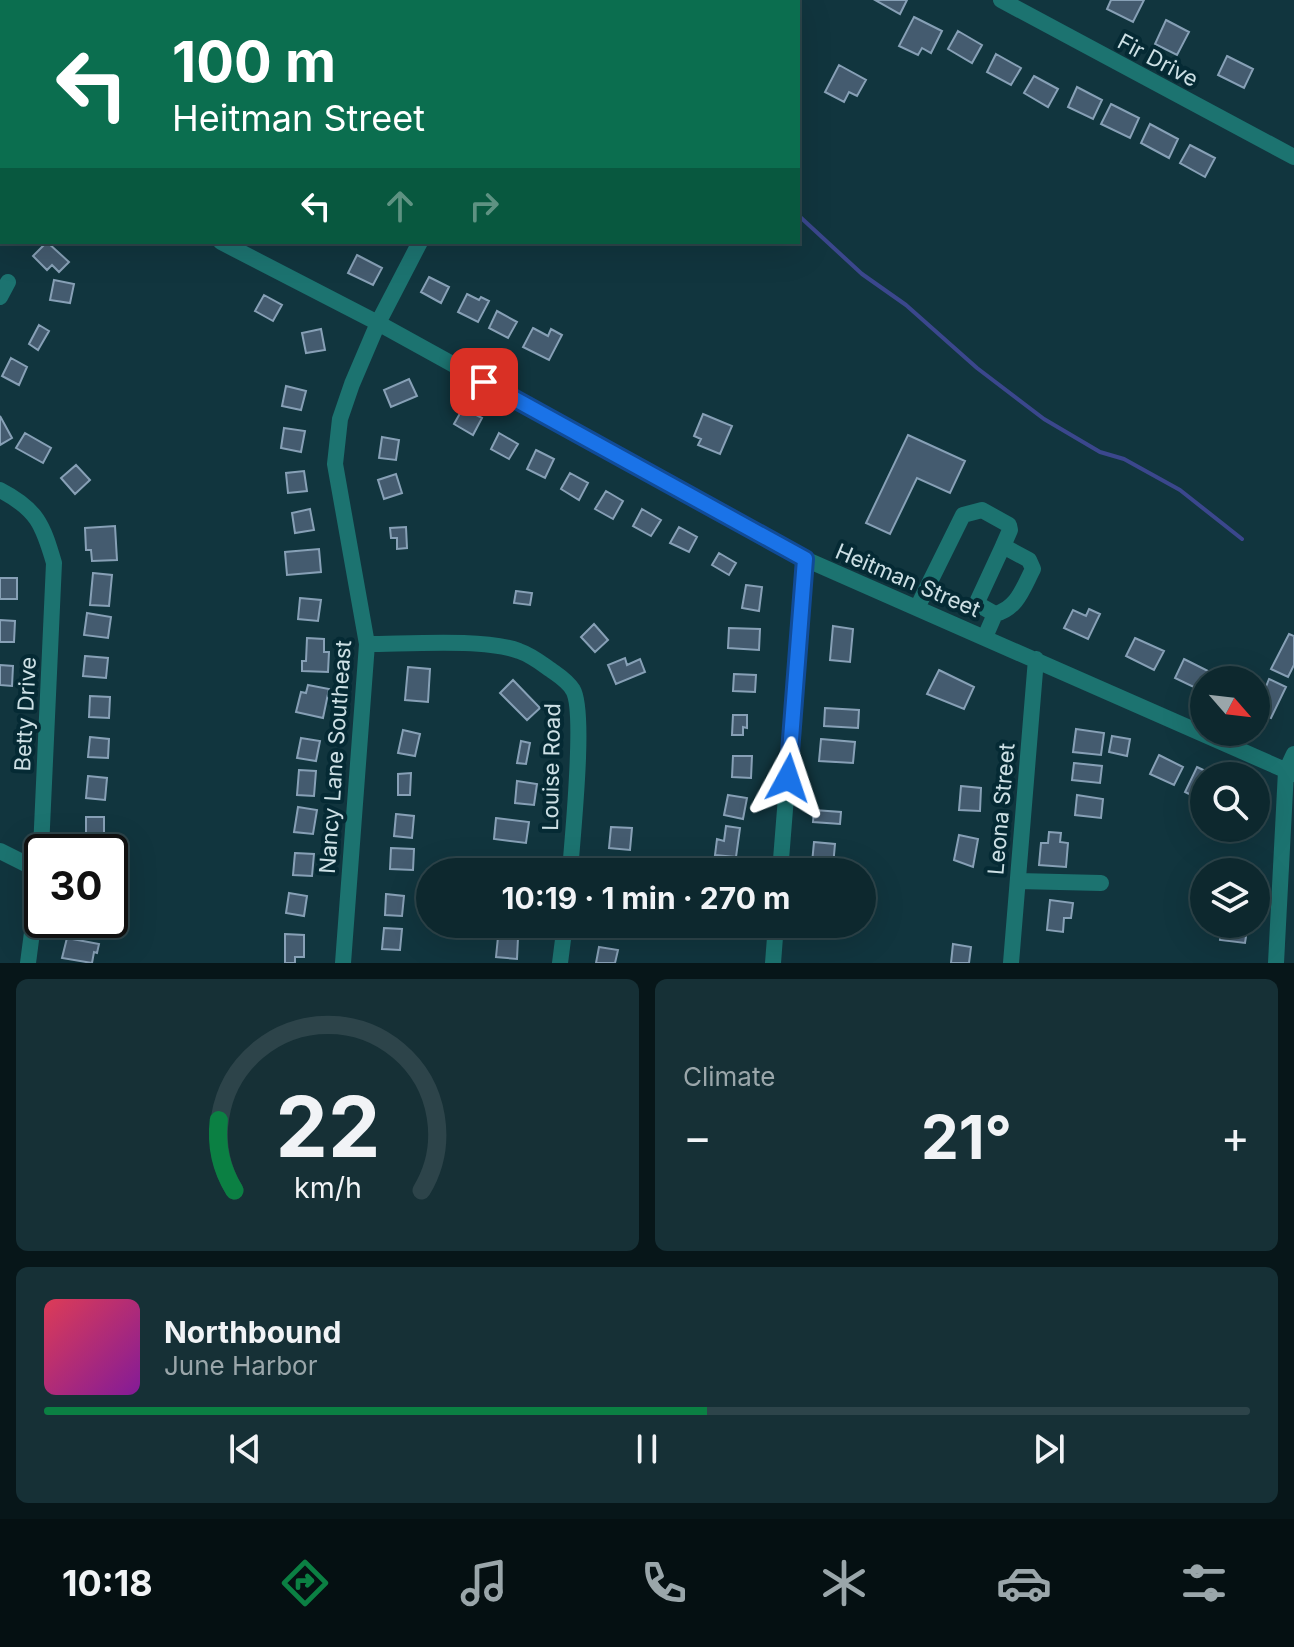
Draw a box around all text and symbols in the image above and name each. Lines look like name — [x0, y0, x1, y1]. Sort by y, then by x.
text: 100 m — [172, 28, 336, 96]
street label: Fir Drive — [1113, 28, 1203, 92]
icon: left — [40, 32, 144, 136]
text: Heitman Street — [172, 96, 425, 140]
icon: left — [294, 184, 338, 228]
icon: ahead — [378, 184, 422, 228]
icon: right — [462, 184, 506, 228]
pin — [450, 348, 518, 416]
icon: arrive — [462, 360, 506, 404]
street label: Heitman Street — [832, 538, 984, 622]
street label: Nancy Lane Southeast — [314, 639, 356, 875]
street label: Betty Drive — [9, 656, 41, 772]
north arrow — [1190, 666, 1270, 746]
map controls — [1190, 666, 1270, 938]
street label: Louise Road — [537, 703, 565, 831]
position arrow — [746, 736, 830, 820]
street label: Leona Street — [982, 742, 1020, 876]
button: search — [1190, 762, 1270, 842]
speed limit sign: 30 — [24, 834, 128, 938]
button: layers — [1190, 858, 1270, 938]
text: 10:19 · 1 min · 270 m — [502, 880, 790, 916]
text: Climate — [683, 1061, 775, 1092]
text: 22 — [275, 1076, 380, 1177]
text: 21° — [921, 1101, 1012, 1173]
text: − — [683, 1110, 712, 1164]
text: + — [1221, 1110, 1250, 1164]
text: km/h — [294, 1170, 361, 1205]
text: Northbound — [164, 1314, 341, 1350]
text: June Harbor — [164, 1350, 317, 1381]
icon: previous — [223, 1427, 267, 1471]
icon: pause — [625, 1427, 669, 1471]
icon: next — [1027, 1427, 1071, 1471]
icon: directions — [277, 1555, 333, 1611]
icon: music — [456, 1555, 512, 1611]
icon: phone — [636, 1555, 692, 1611]
icon: climate — [816, 1555, 872, 1611]
icon: car — [996, 1555, 1052, 1611]
icon: filters — [1176, 1555, 1232, 1611]
text: 10:18 — [62, 1561, 153, 1605]

